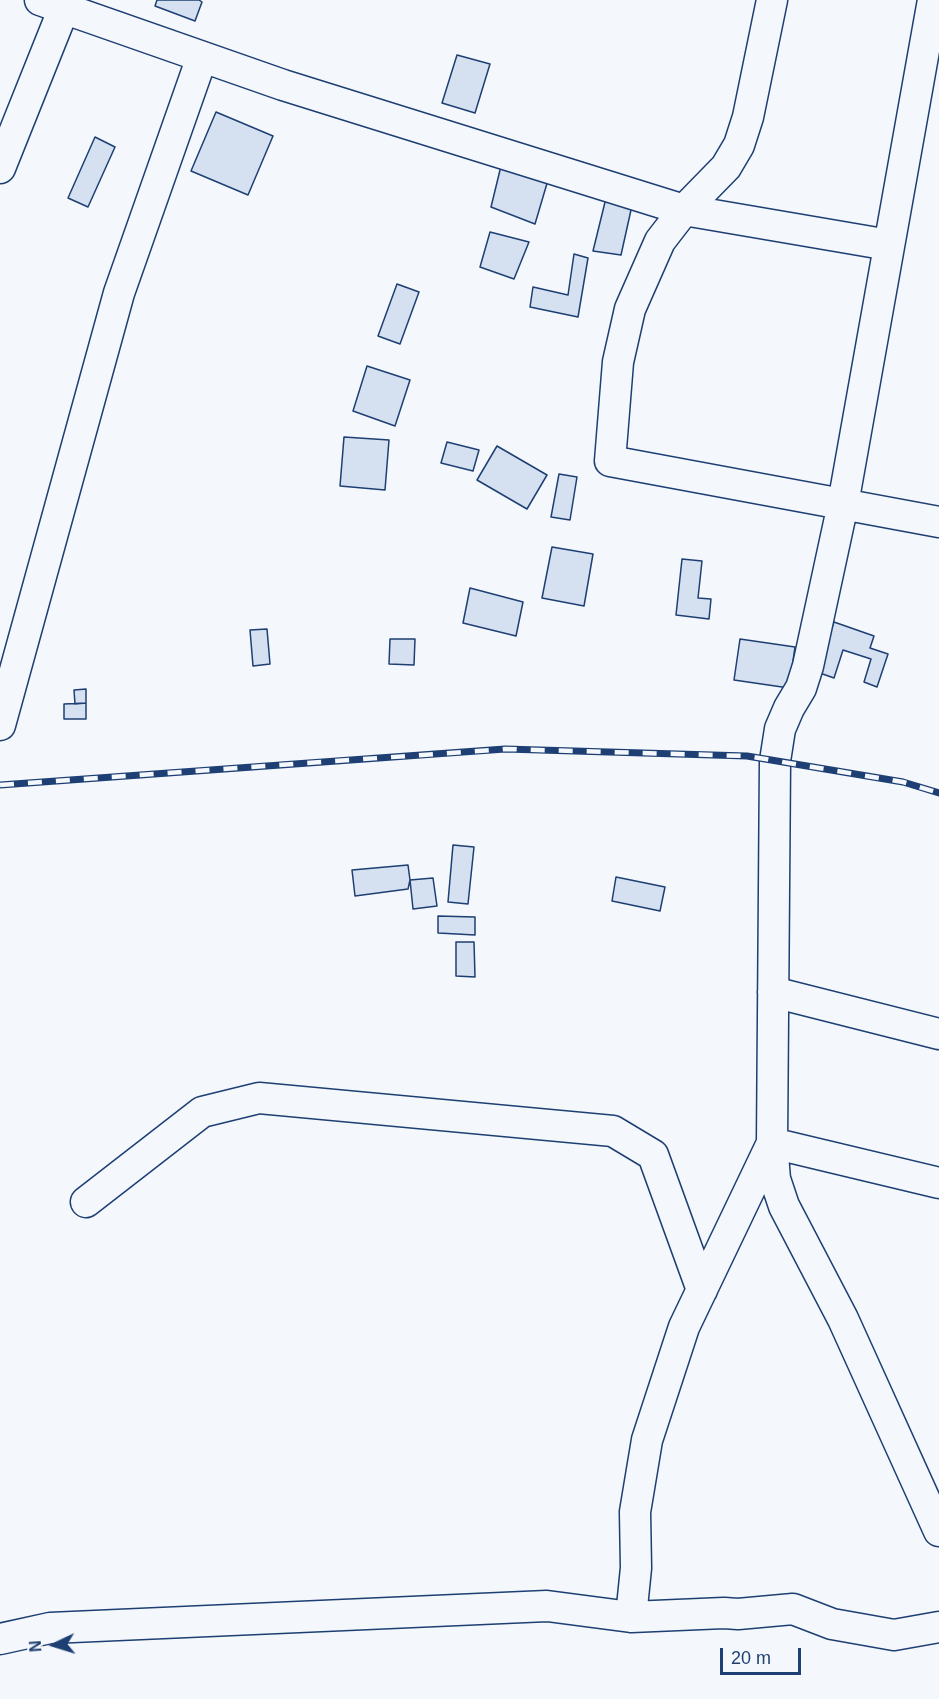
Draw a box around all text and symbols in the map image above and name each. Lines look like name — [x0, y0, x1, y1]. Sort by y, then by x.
north arrow — [24, 1615, 84, 1675]
scale bar — [723, 1636, 804, 1674]
text: N — [27, 1640, 44, 1653]
text: 20 m — [731, 1648, 771, 1668]

